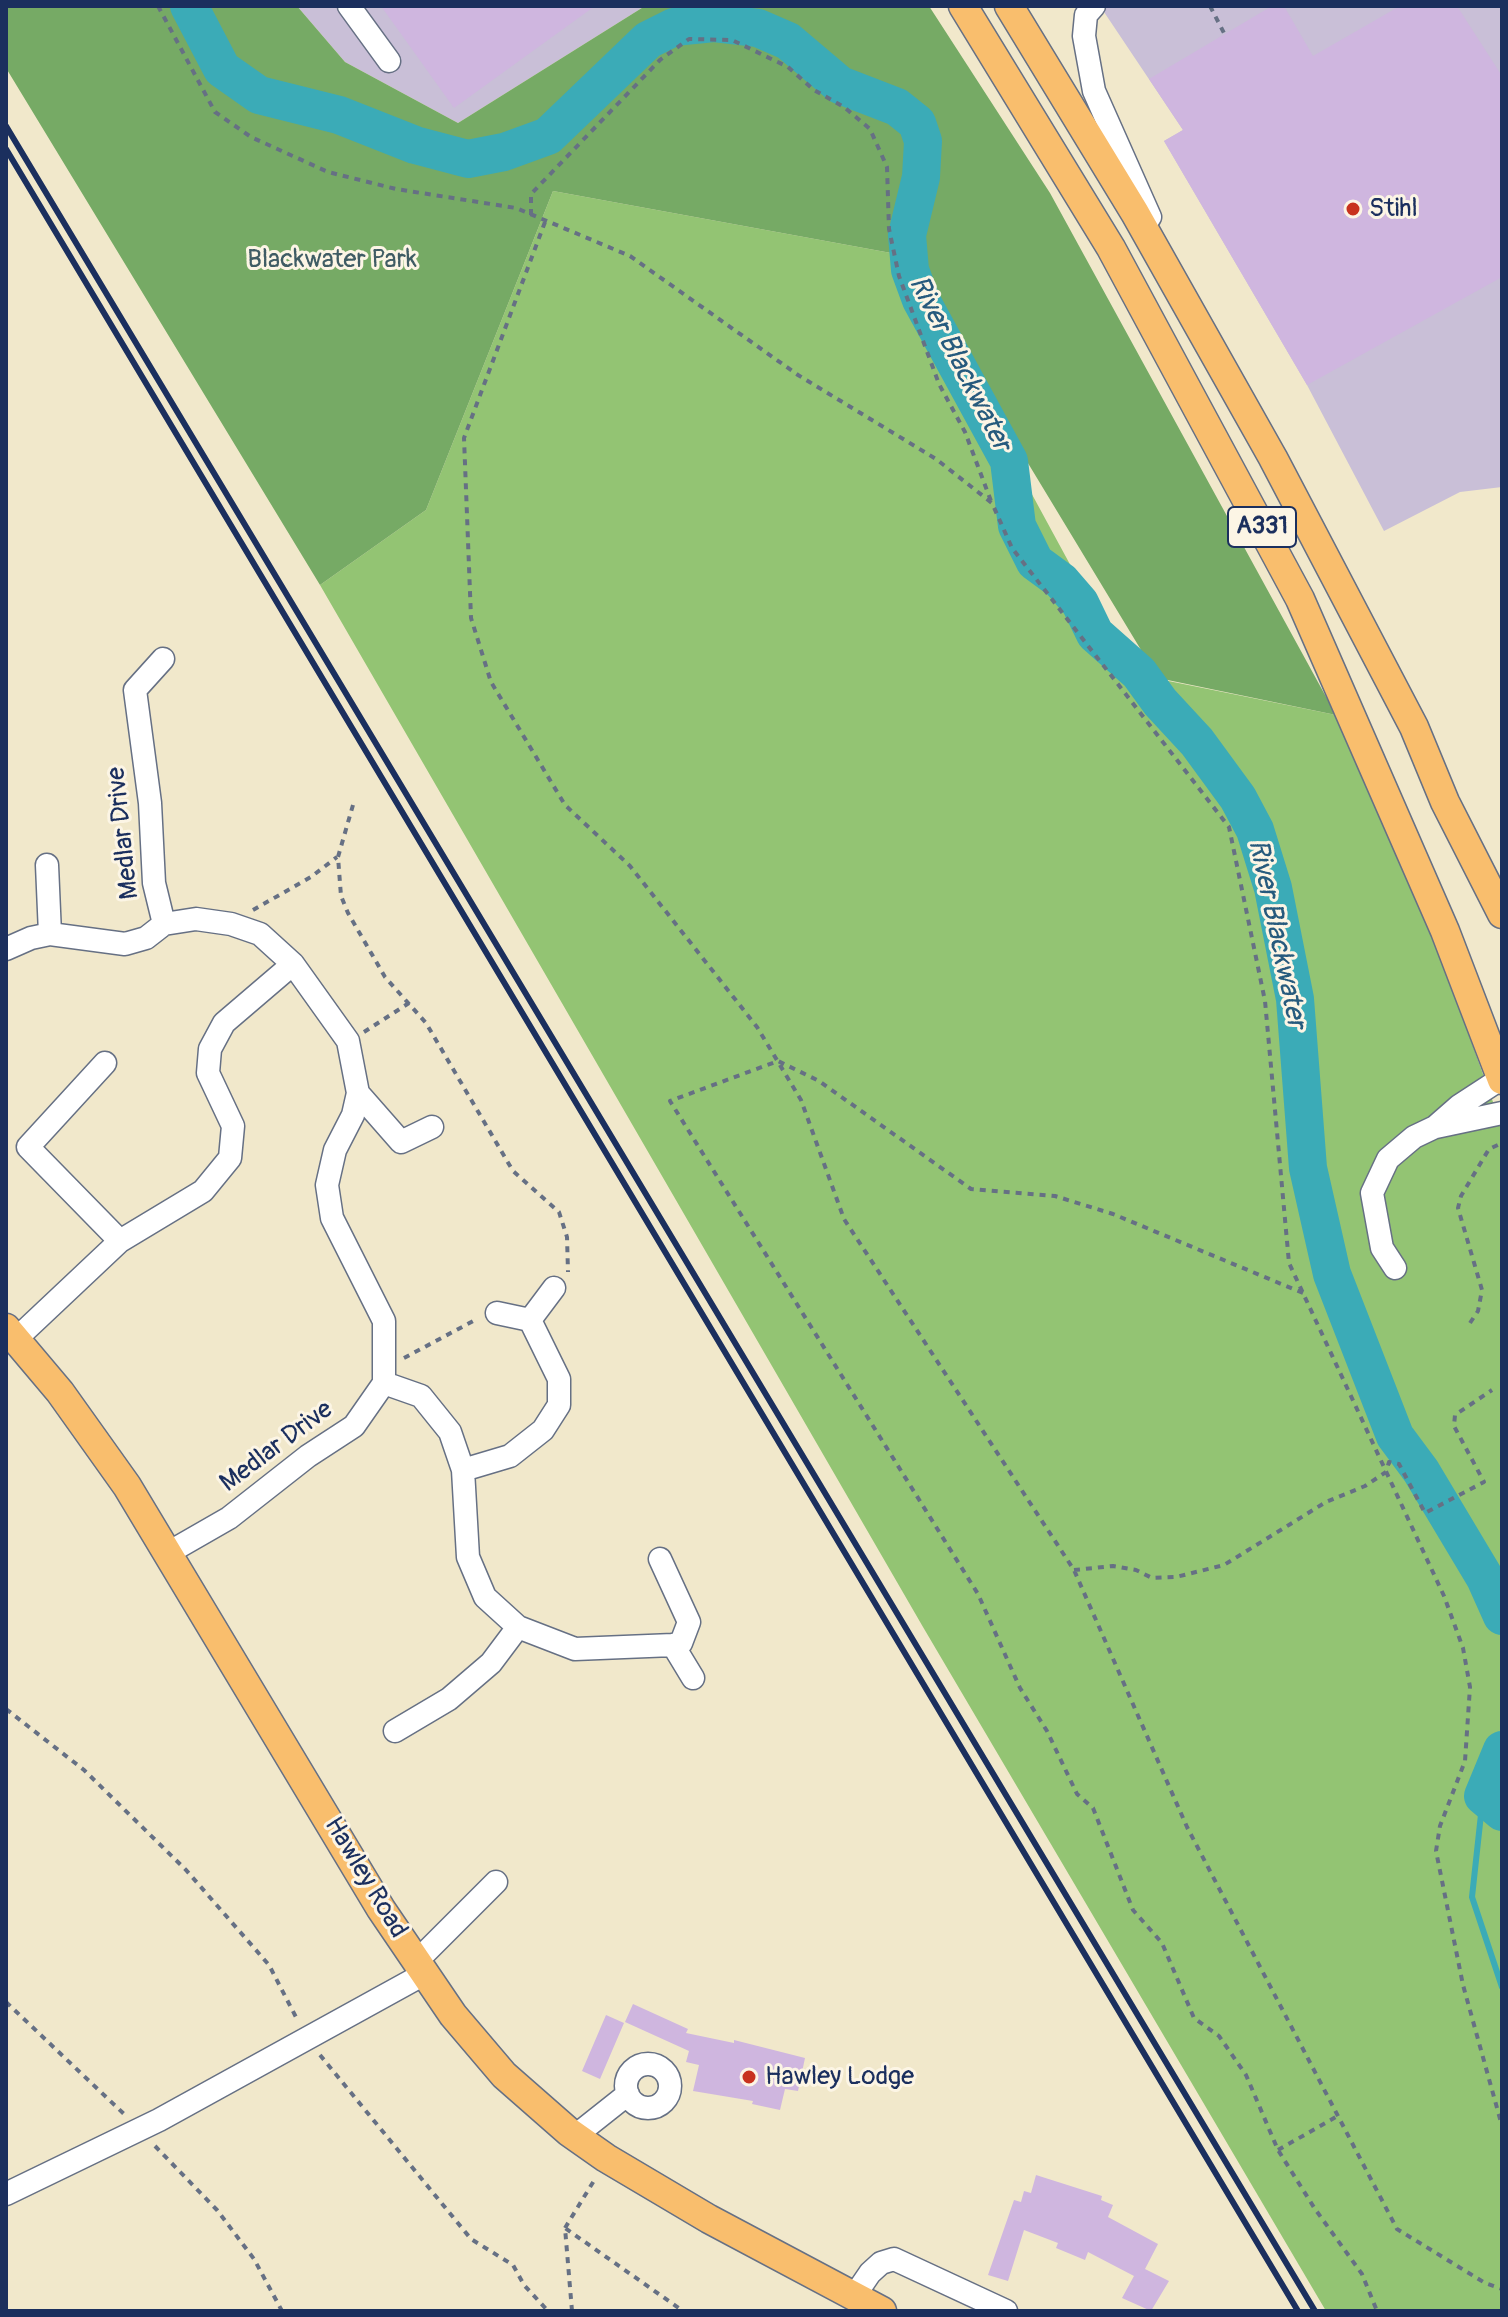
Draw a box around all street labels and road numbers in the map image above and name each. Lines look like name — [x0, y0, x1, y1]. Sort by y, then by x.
road number: A331 — [1228, 507, 1296, 547]
street label: Medlar Drive — [102, 765, 146, 901]
street label: Medlar Drive — [215, 1395, 339, 1499]
street label: Hawley Road — [317, 1812, 413, 1944]

